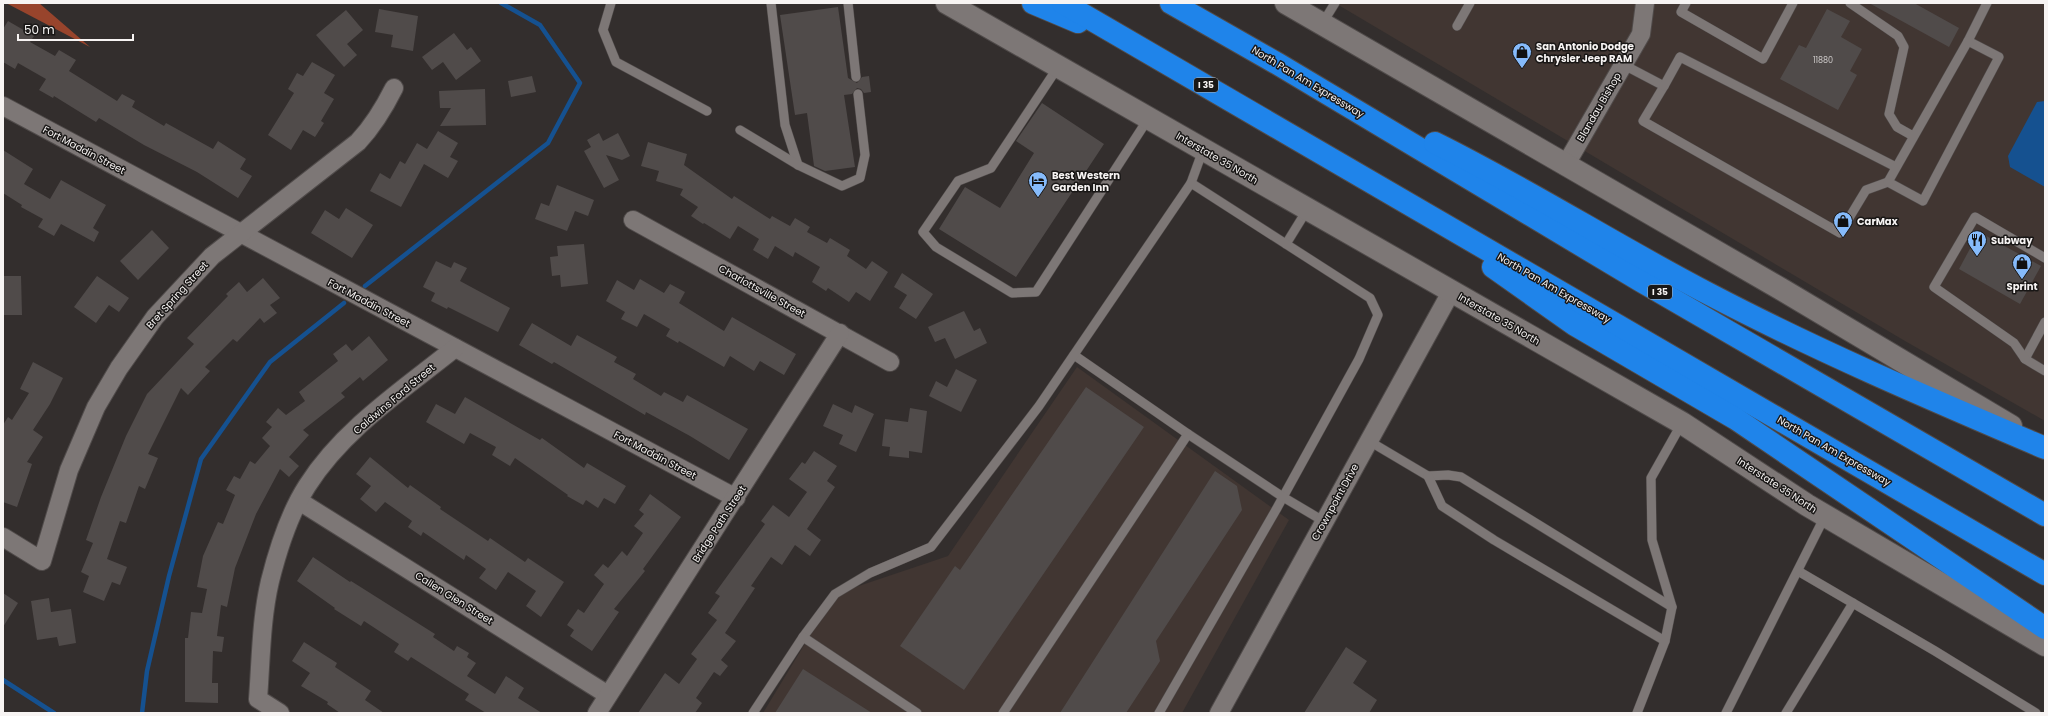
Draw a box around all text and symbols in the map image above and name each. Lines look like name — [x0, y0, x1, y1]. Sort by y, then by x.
scale bar — [18, 16, 133, 42]
text: 50 m — [24, 21, 55, 38]
place label: San Antonio Dodge Chrysler Jeep RAM — [1536, 39, 1634, 66]
shop icon: San Antonio Dodge Chrysler Jeep RAM — [1511, 41, 1533, 69]
street label: North Pan Am Expressway — [1249, 42, 1367, 122]
house number: 11880 — [1813, 55, 1833, 66]
street label: Blandau Bishop — [1573, 69, 1625, 144]
road number: I 35 — [1194, 78, 1218, 92]
street label: Fort Maddin Street — [40, 122, 128, 178]
street label: Interstate 35 North — [1173, 128, 1261, 188]
place label: Best Western Garden Inn — [1052, 168, 1120, 195]
hotel icon: Best Western Garden Inn — [1027, 170, 1049, 198]
shop icon: CarMax — [1832, 210, 1854, 238]
place label: CarMax — [1857, 214, 1898, 229]
restaurant icon: Subway — [1966, 229, 1988, 257]
place label: Subway — [1991, 233, 2033, 248]
street label: North Pan Am Expressway — [1494, 249, 1614, 327]
shop icon: Sprint — [2011, 252, 2033, 280]
street label: Bret Spring Street — [143, 258, 212, 332]
street label: Charlottsville Street — [716, 261, 808, 321]
street label: Fort Maddin Street — [325, 275, 413, 331]
place label: Sprint — [2007, 279, 2037, 294]
road number: I 35 — [1648, 285, 1672, 299]
street label: Interstate 35 North — [1455, 289, 1543, 349]
street label: Caldwins Ford Street — [350, 360, 438, 438]
street label: North Pan Am Expressway — [1774, 412, 1894, 490]
street label: Fort Maddin Street — [611, 427, 699, 483]
street label: Interstate 35 North — [1734, 453, 1820, 517]
street label: Crownpoint Drive — [1308, 461, 1362, 543]
street label: Bridge Path Street — [688, 482, 750, 566]
street label: Callen Glen Street — [412, 568, 496, 628]

